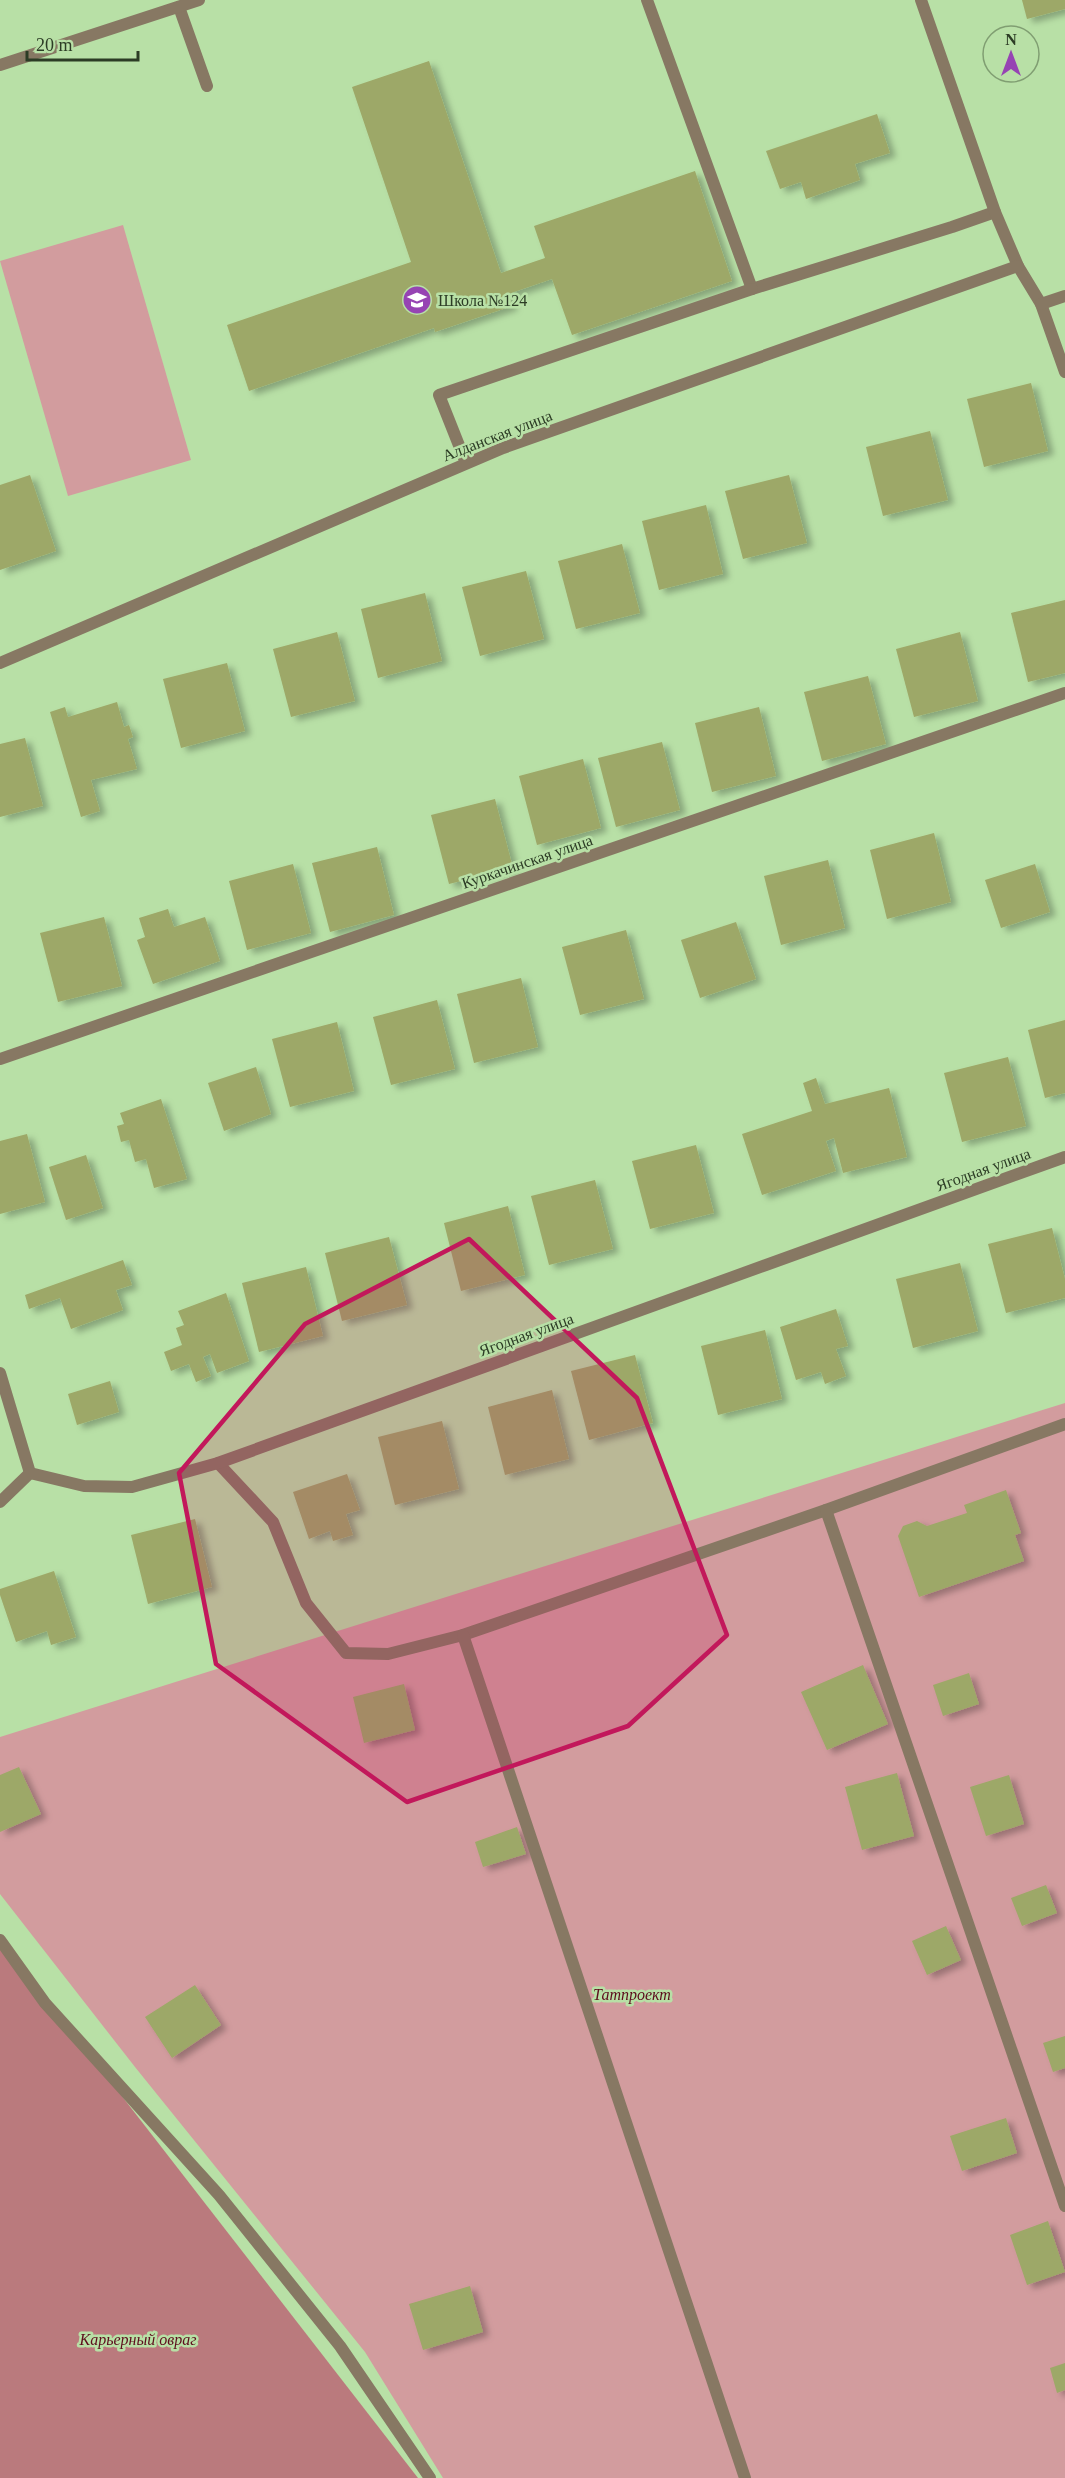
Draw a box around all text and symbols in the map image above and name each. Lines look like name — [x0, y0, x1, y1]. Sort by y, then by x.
scale bar — [27, 24, 138, 62]
north arrow — [981, 24, 1041, 84]
text: N — [1005, 31, 1017, 48]
text: 20 m — [36, 35, 73, 55]
school or university icon: Школа №124 — [401, 284, 433, 316]
place label: Школа №124 — [438, 292, 527, 309]
street label: Алданская улица — [440, 407, 555, 465]
street label: Куркачинская улица — [460, 831, 595, 893]
street label: Ягодная улица — [934, 1145, 1033, 1195]
street label: Ягодная улица — [477, 1310, 576, 1360]
park label: Татпроект — [593, 1986, 671, 2004]
park label: Карьерный овраг — [79, 2331, 196, 2349]

